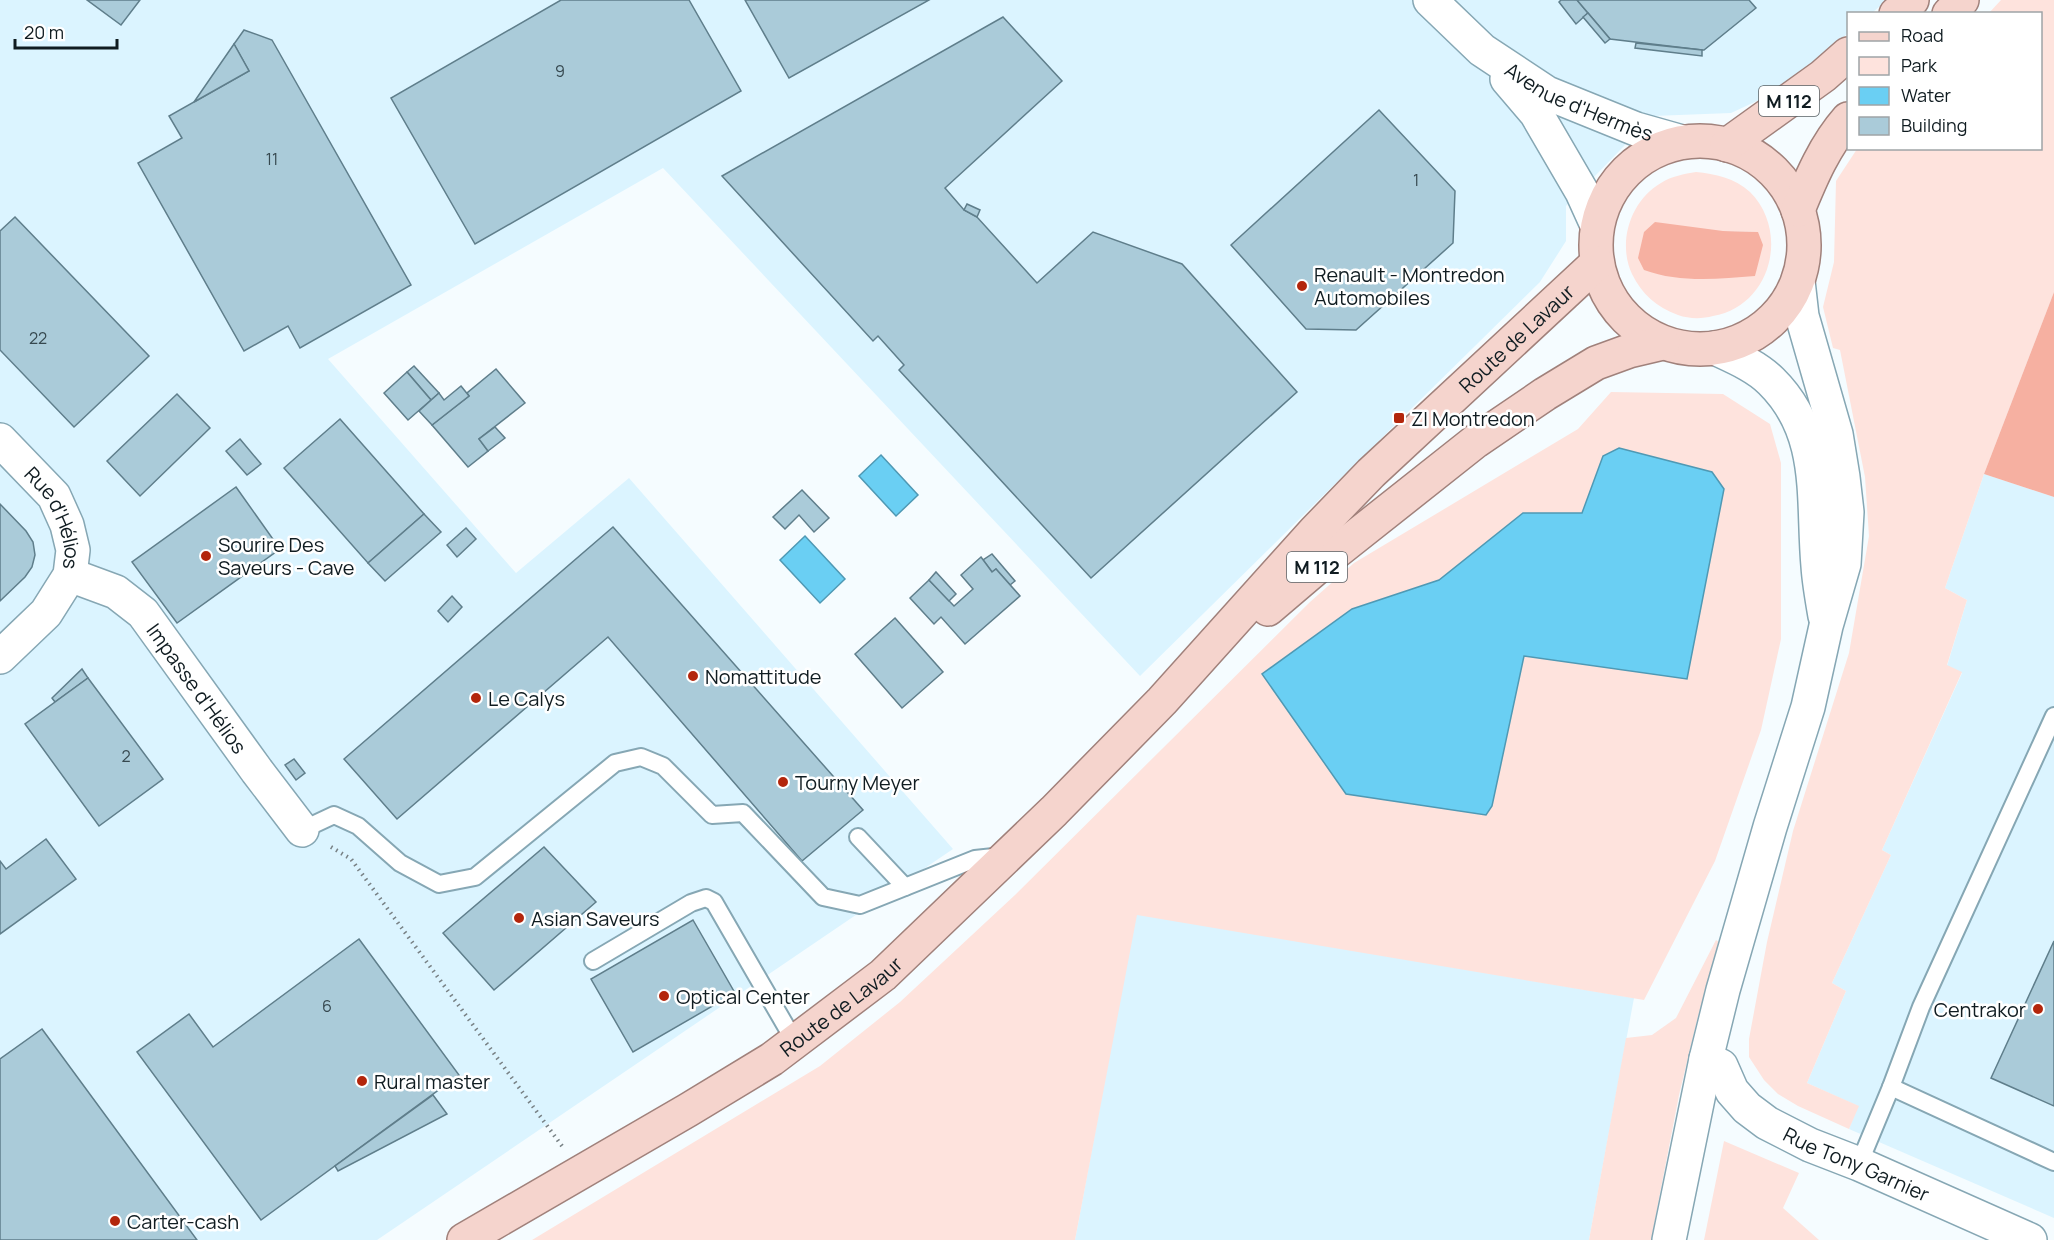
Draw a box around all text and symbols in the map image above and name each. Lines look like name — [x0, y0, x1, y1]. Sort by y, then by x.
scale bar — [15, 12, 117, 50]
legend — [1847, 12, 2042, 150]
text: 20 m — [24, 20, 64, 44]
text: Road — [1901, 23, 1944, 47]
text: Park — [1901, 53, 1938, 77]
street label: Avenue d'Hermès — [1500, 56, 1656, 147]
house number: 9 — [555, 60, 565, 82]
text: Water — [1901, 83, 1951, 107]
road number: M 112 — [1759, 86, 1819, 116]
text: Building — [1901, 113, 1967, 137]
house number: 11 — [266, 148, 278, 170]
house number: 1 — [1413, 169, 1419, 191]
place label: Renault - Montredon Automobiles — [1314, 261, 1505, 311]
street label: Route de Lavaur — [1453, 278, 1580, 398]
marker: Renault - Montredon Automobiles — [1295, 279, 1309, 293]
house number: 22 — [29, 327, 47, 349]
place label: ZI Montredon — [1411, 405, 1535, 432]
marker: ZI Montredon — [1392, 411, 1406, 425]
street label: Rue d'Hélios — [19, 460, 87, 571]
place label: Sourire Des Saveurs - Cave — [218, 531, 355, 581]
marker: Sourire Des Saveurs - Cave — [199, 549, 213, 563]
road number: M 112 — [1287, 552, 1347, 582]
street label: Impasse d'Hélios — [141, 618, 253, 759]
place label: Nomattitude — [705, 663, 822, 690]
marker: Nomattitude — [686, 669, 700, 683]
place label: Le Calys — [488, 685, 565, 712]
marker: Le Calys — [469, 691, 483, 705]
house number: 2 — [121, 745, 131, 767]
place label: Tourny Meyer — [795, 769, 920, 796]
marker: Tourny Meyer — [776, 775, 790, 789]
place label: Asian Saveurs — [531, 905, 660, 932]
marker: Asian Saveurs — [512, 911, 526, 925]
street label: Route de Lavaur — [774, 950, 908, 1062]
place label: Optical Center — [676, 983, 810, 1010]
marker: Optical Center — [657, 989, 671, 1003]
house number: 6 — [322, 995, 332, 1017]
place label: Centrakor — [1934, 996, 2026, 1023]
marker: Centrakor — [2031, 1002, 2045, 1016]
place label: Rural master — [374, 1068, 490, 1095]
marker: Rural master — [355, 1074, 369, 1088]
street label: Rue Tony Garnier — [1779, 1120, 1934, 1207]
place label: Carter-cash — [127, 1208, 239, 1235]
marker: Carter-cash — [108, 1214, 122, 1228]

